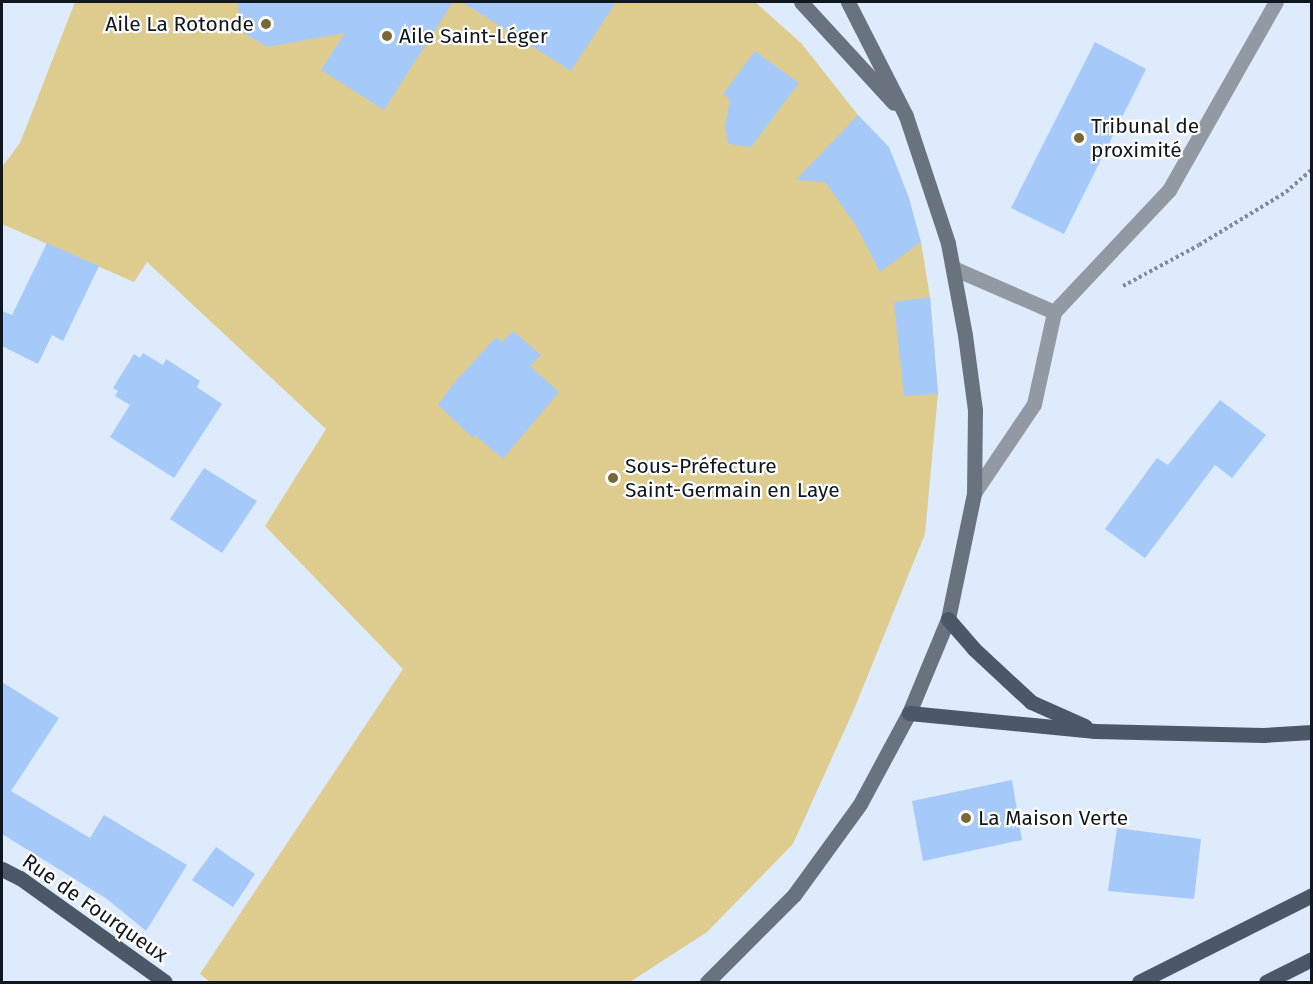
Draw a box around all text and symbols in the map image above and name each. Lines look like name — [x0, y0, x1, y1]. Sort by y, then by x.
place label: Aile La Rotonde — [105, 11, 254, 37]
marker: Aile La Rotonde — [259, 17, 273, 31]
place label: Aile Saint-Léger — [399, 23, 548, 49]
marker: Aile Saint-Léger — [380, 29, 394, 43]
place label: Tribunal de proximité — [1091, 113, 1199, 163]
marker: Tribunal de proximité — [1072, 131, 1086, 145]
place label: Sous-Préfecture Saint-Germain en Laye — [625, 453, 840, 503]
marker: Sous-Préfecture Saint-Germain en Laye — [606, 471, 620, 485]
place label: La Maison Verte — [978, 805, 1128, 831]
marker: La Maison Verte — [959, 811, 973, 825]
street label: Rue de Fourqueux — [17, 848, 173, 968]

